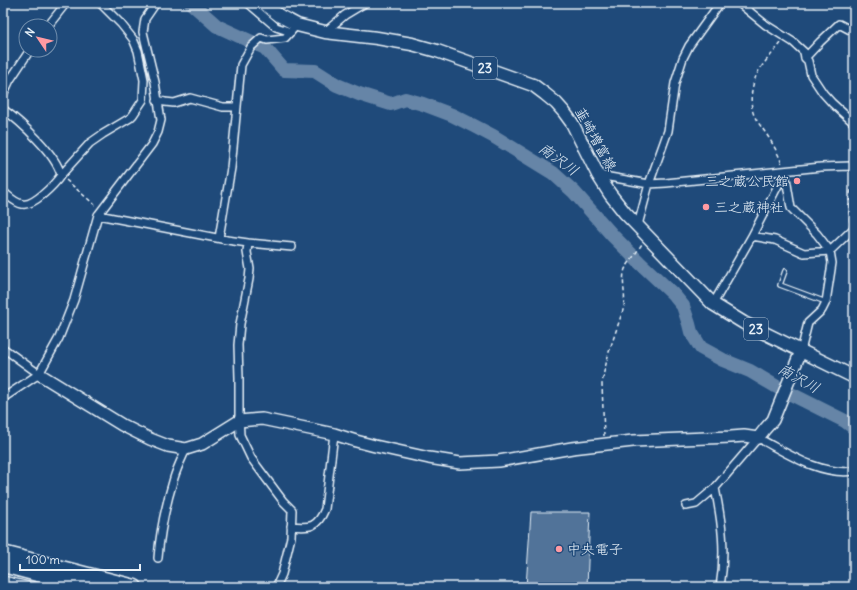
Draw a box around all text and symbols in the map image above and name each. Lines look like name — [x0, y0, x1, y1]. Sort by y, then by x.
north arrow — [18, 18, 58, 58]
text: N — [22, 25, 38, 39]
road number: 23 — [473, 57, 497, 79]
street label: 韮崎増富線 — [571, 104, 621, 174]
water label: 南沢川 — [535, 138, 583, 180]
place label: 三之蔵公民館 — [705, 172, 789, 190]
marker: 三之蔵公民館 — [792, 176, 802, 186]
place label: 三之蔵神社 — [714, 198, 784, 216]
marker: 三之蔵神社 — [701, 202, 711, 212]
road number: 23 — [744, 318, 768, 340]
water label: 南沢川 — [775, 359, 823, 397]
place label: 中央電子 — [567, 540, 623, 558]
marker: 中央電子 — [554, 544, 564, 554]
scale bar — [20, 546, 140, 572]
text: 100 m — [26, 552, 60, 567]

